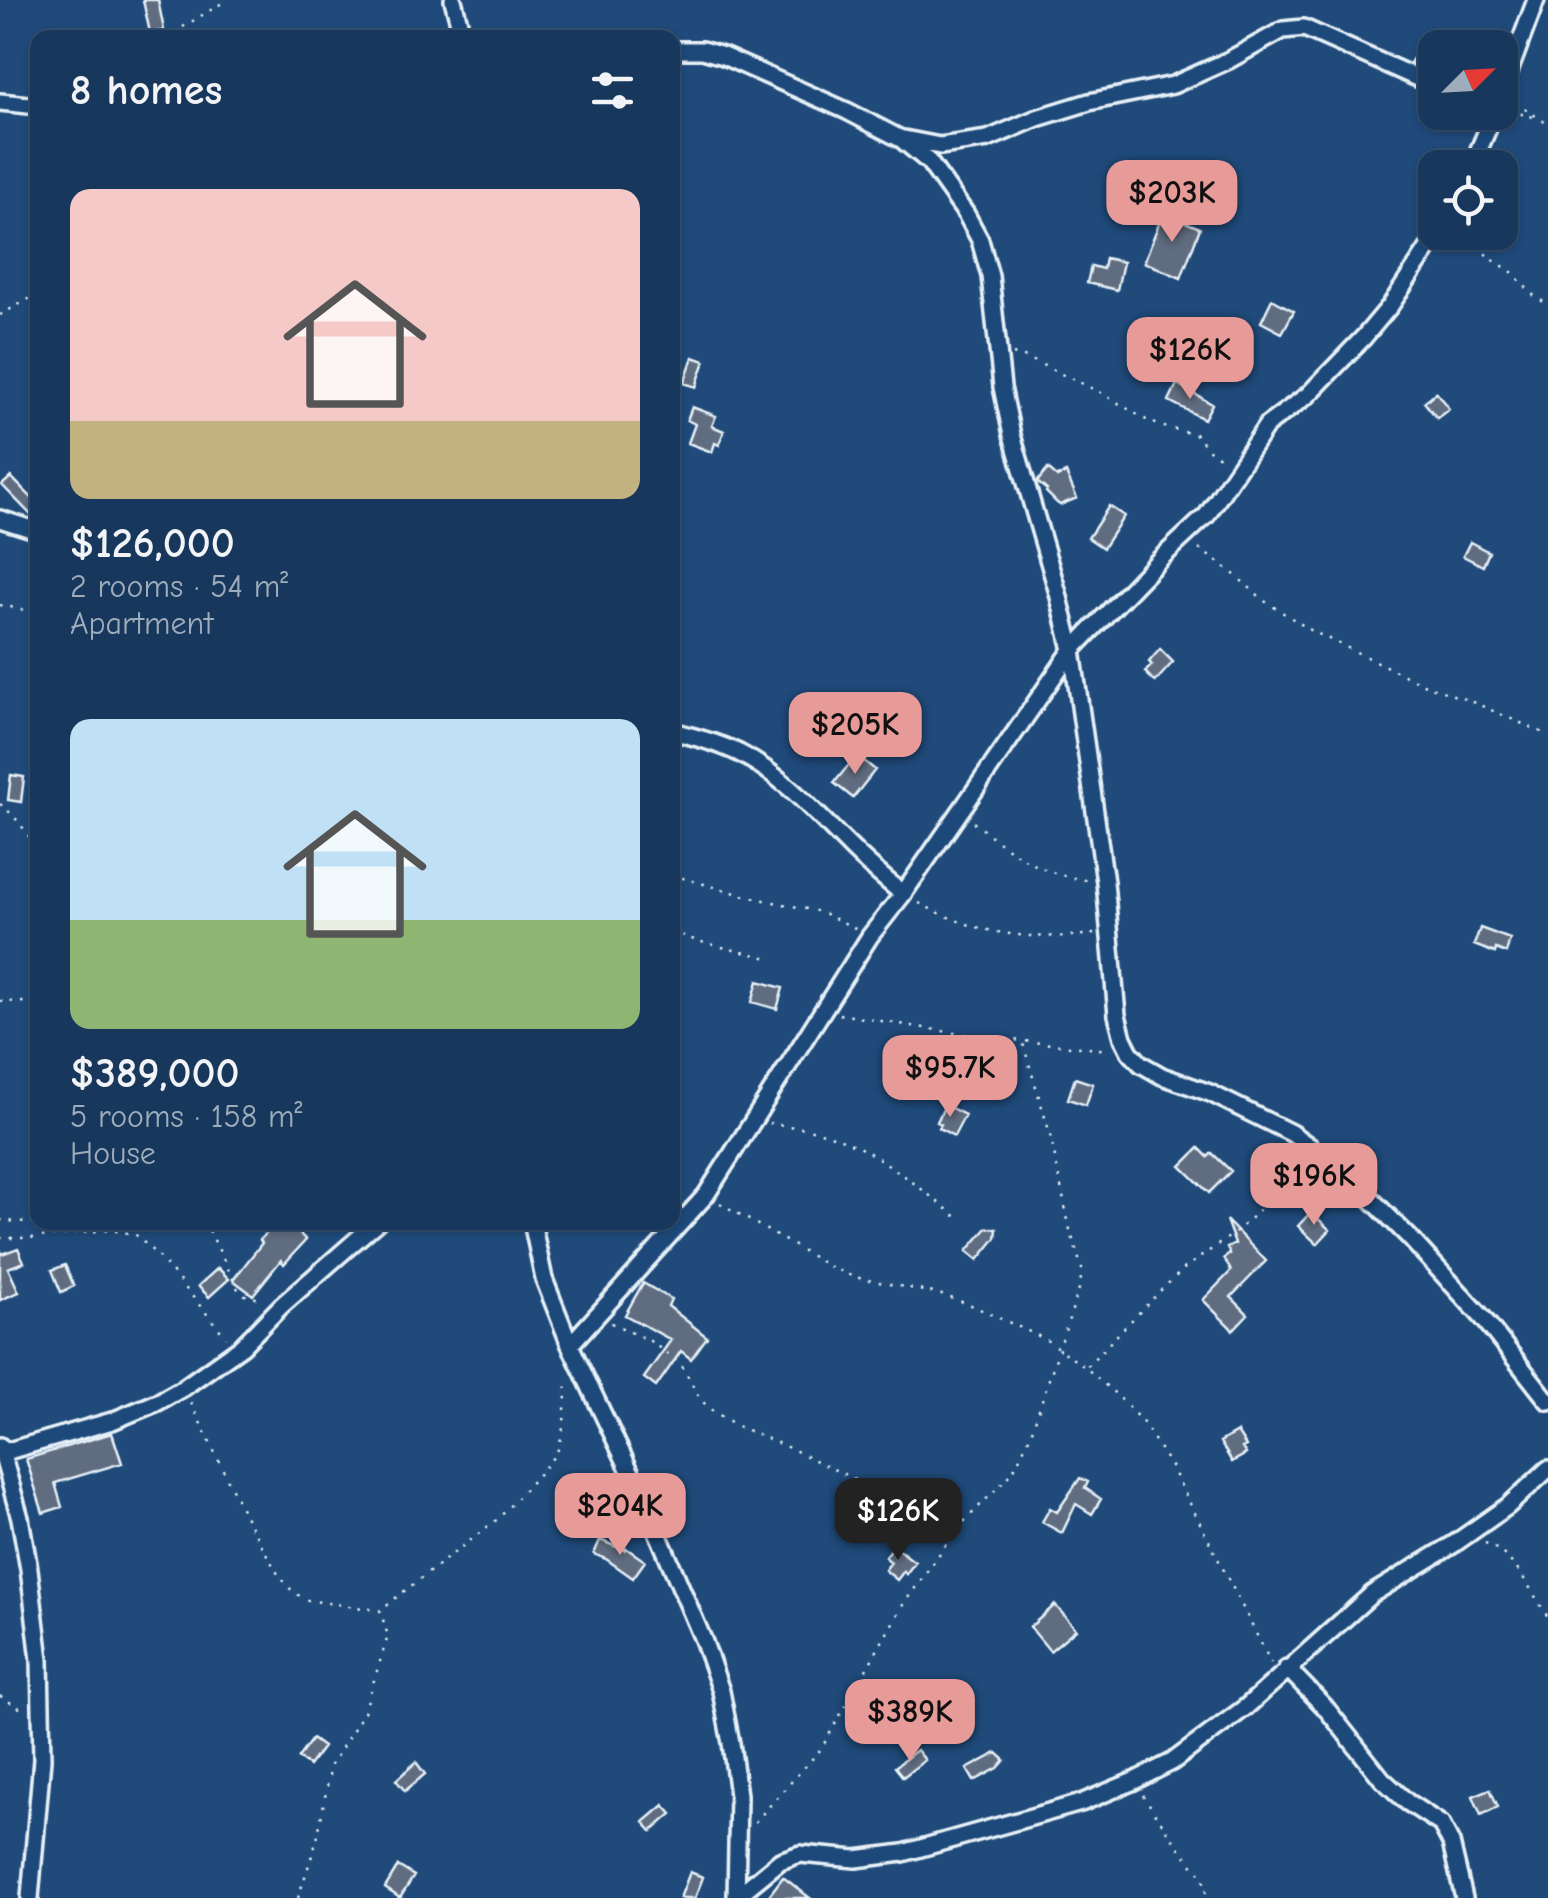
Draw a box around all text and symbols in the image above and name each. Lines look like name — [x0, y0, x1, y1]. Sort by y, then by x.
north arrow — [1418, 30, 1518, 130]
map controls — [1418, 30, 1518, 250]
icon: filters — [585, 63, 640, 118]
text: 8 homes — [70, 66, 222, 115]
button: locate — [1418, 150, 1518, 250]
pin: $203K — [1102, 160, 1242, 245]
text: $203K — [1128, 174, 1216, 211]
icon: home — [265, 254, 445, 434]
pin: $126K — [1120, 317, 1260, 402]
text: $126K — [1149, 331, 1231, 368]
text: $126,000 — [70, 519, 235, 568]
text: 2 rooms · 54 m² — [70, 568, 288, 605]
text: Apartment — [70, 605, 213, 642]
pin: $205K — [785, 692, 925, 777]
text: $205K — [811, 706, 899, 743]
icon: home — [265, 784, 445, 964]
pin: $95.7K — [869, 1035, 1031, 1120]
text: $389,000 — [70, 1049, 240, 1098]
text: $95.7K — [904, 1049, 996, 1086]
text: 5 rooms · 158 m² — [70, 1098, 302, 1135]
text: House — [70, 1135, 156, 1172]
pin: $196K — [1244, 1143, 1384, 1228]
text: $196K — [1272, 1157, 1356, 1194]
pin: $204K — [550, 1473, 690, 1558]
pin: $126K — [828, 1478, 968, 1563]
text: $204K — [577, 1487, 663, 1524]
text: $126K — [857, 1492, 939, 1529]
pin: $389K — [840, 1679, 980, 1764]
text: $389K — [867, 1693, 953, 1730]

